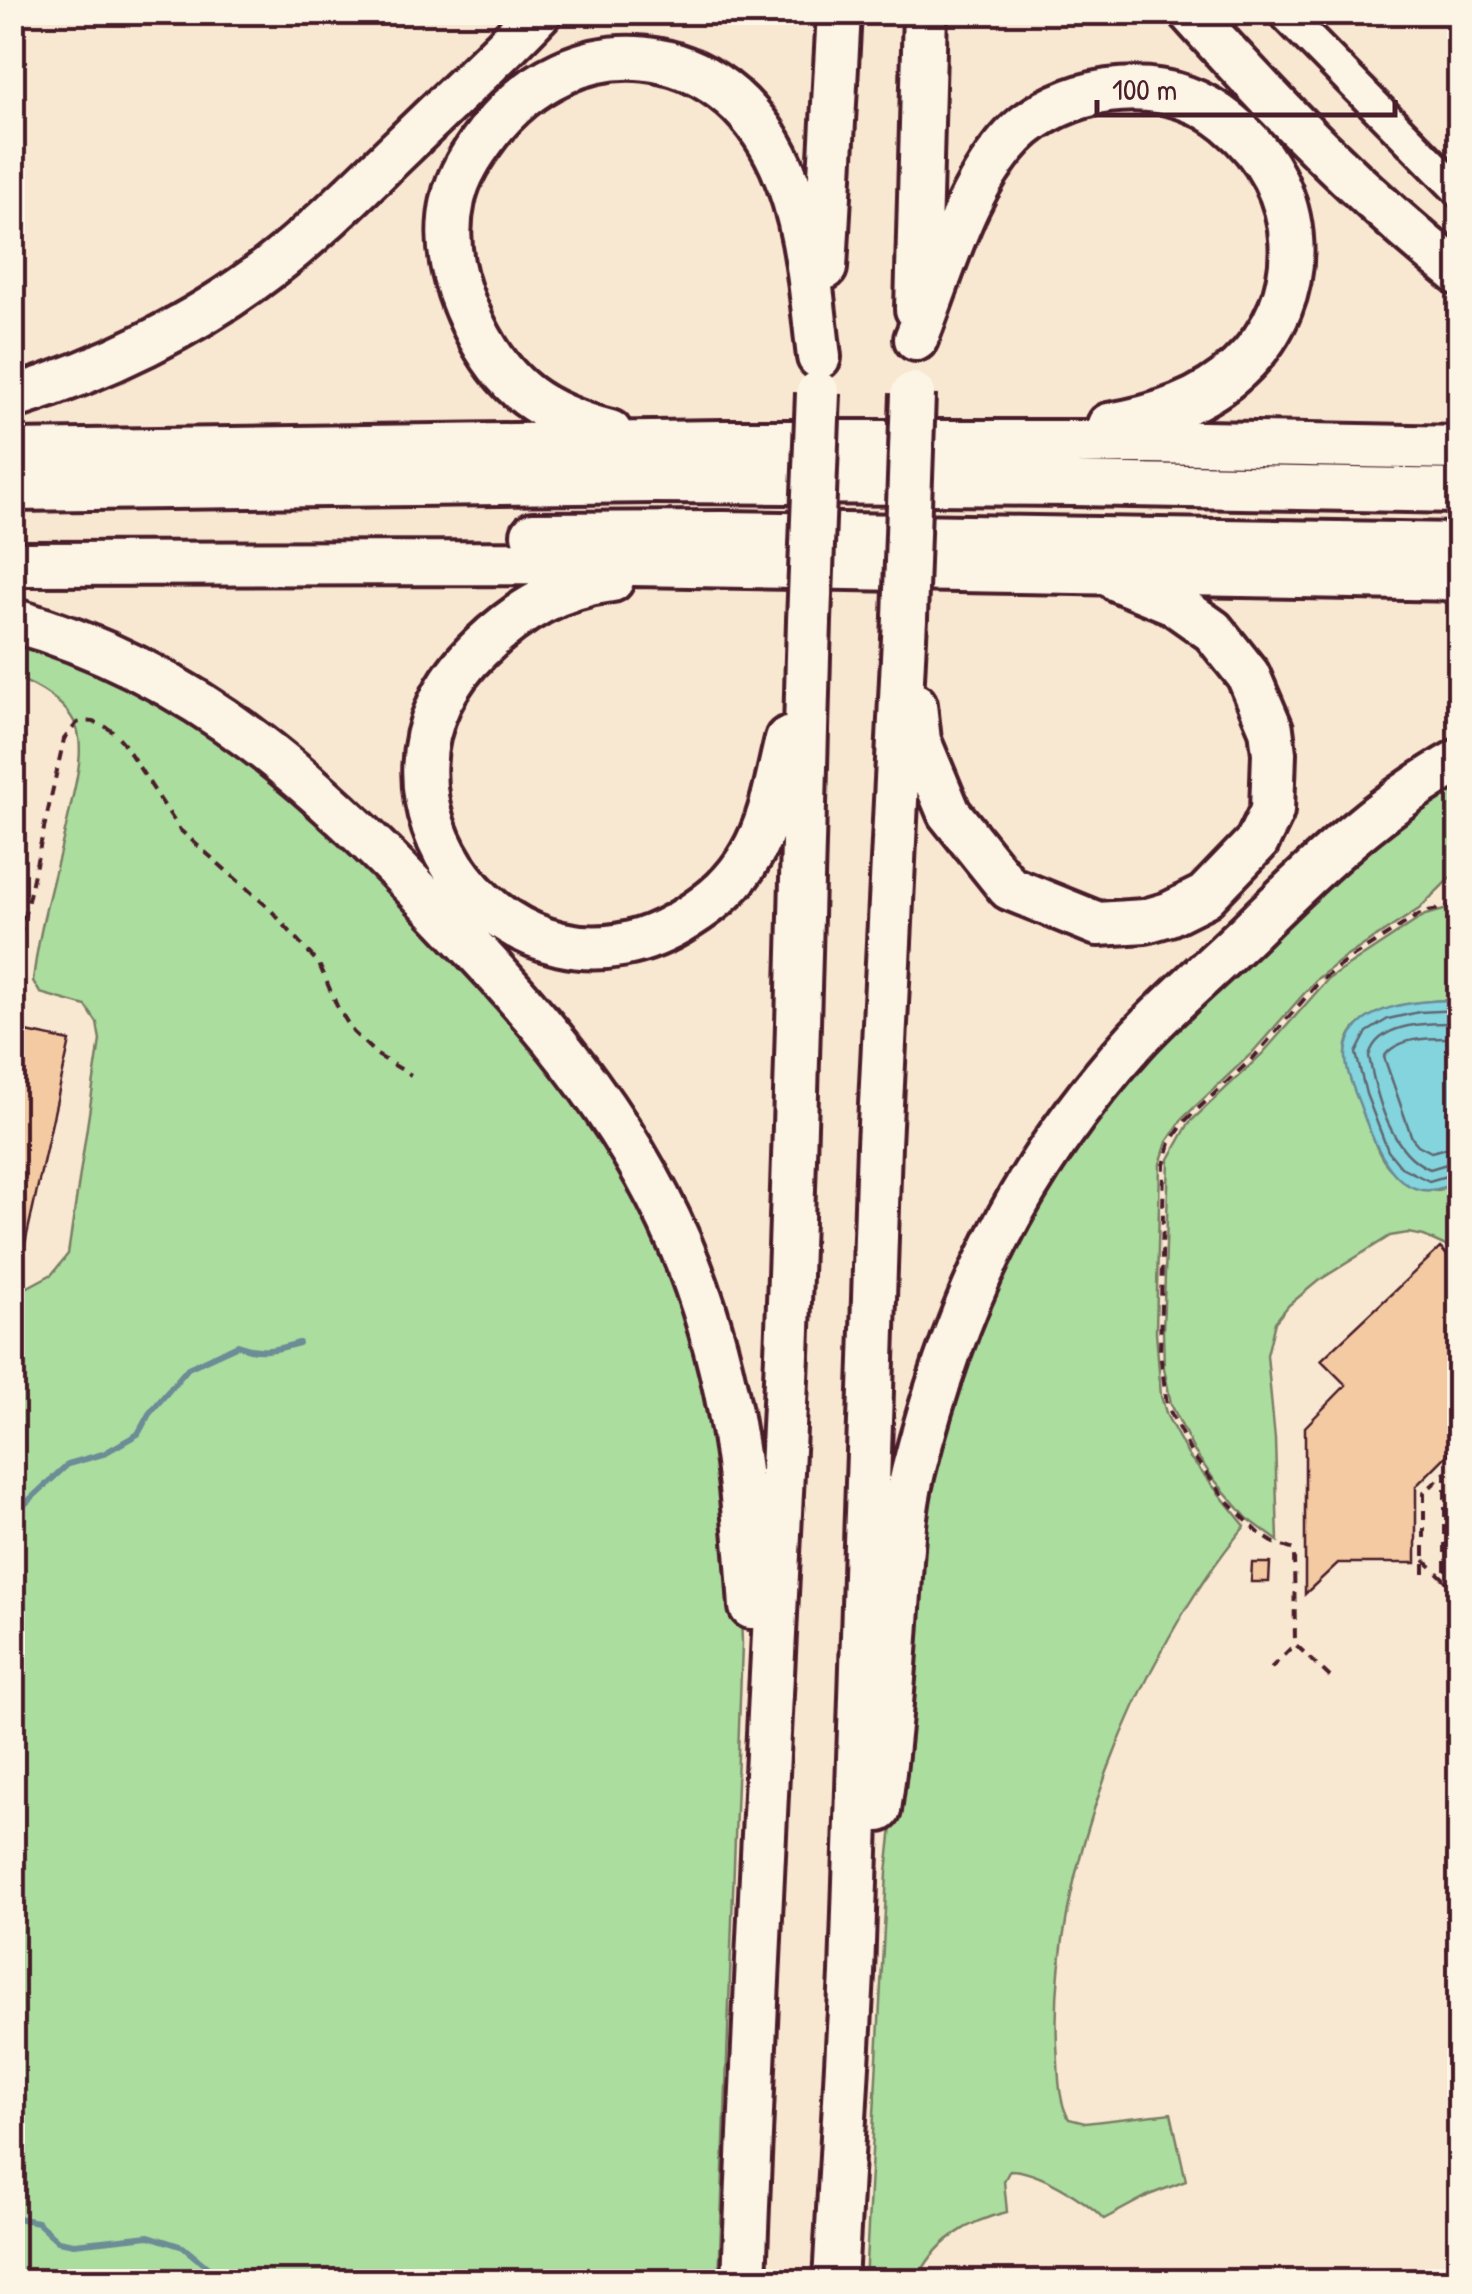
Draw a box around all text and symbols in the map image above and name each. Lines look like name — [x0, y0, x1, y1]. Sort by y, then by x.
scale bar — [1097, 55, 1394, 117]
text: 100 m — [1112, 69, 1177, 109]

